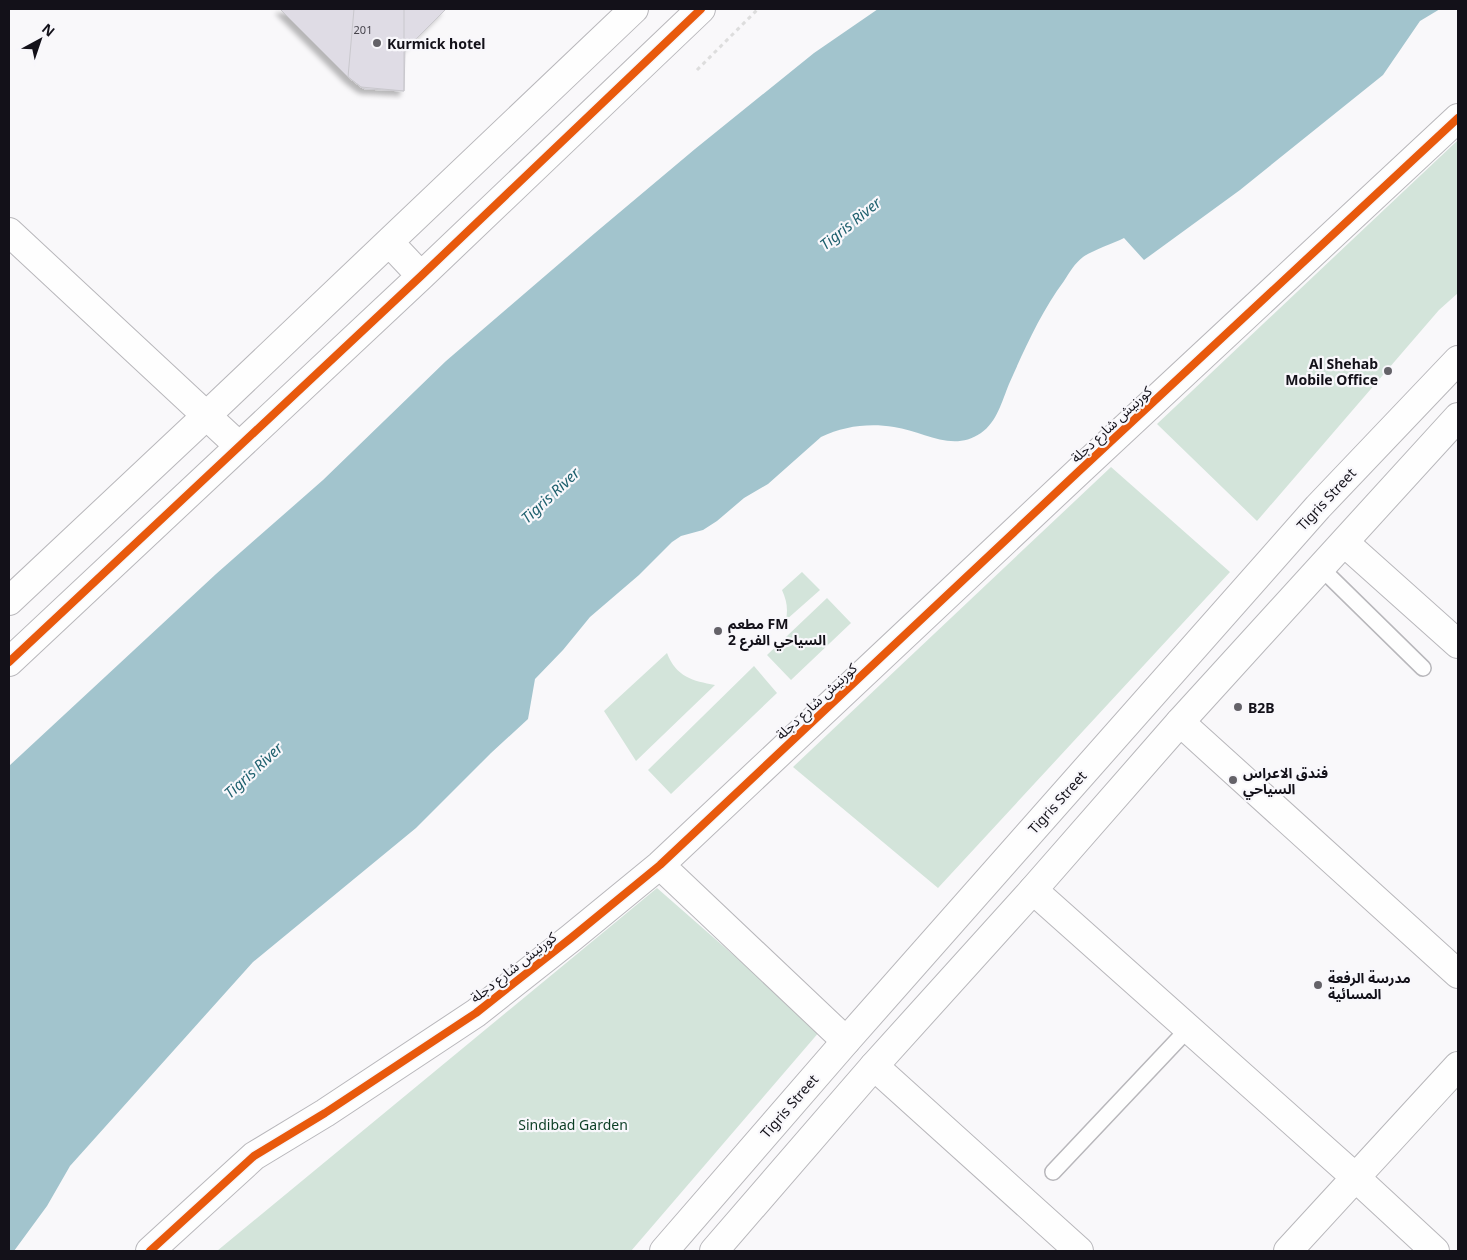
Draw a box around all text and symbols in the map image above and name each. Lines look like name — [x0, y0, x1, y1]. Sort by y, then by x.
north arrow — [15, 15, 65, 65]
text: N — [38, 19, 59, 41]
house number: 201 — [354, 22, 372, 37]
place label: Kurmick hotel — [387, 34, 486, 53]
marker: Kurmick hotel — [371, 37, 383, 49]
water label: Tigris River — [815, 192, 886, 254]
place label: Al Shehab Mobile Office — [1285, 354, 1378, 389]
marker: Al Shehab Mobile Office — [1382, 365, 1394, 377]
street label: كورنيش شارع دجلة — [1066, 381, 1157, 468]
water label: Tigris River — [516, 462, 584, 527]
street label: Tigris Street — [1292, 464, 1360, 534]
place label: مطعم FM السياحي الفرع 2 — [728, 614, 826, 651]
marker: مطعم FM السياحي الفرع 2 — [712, 625, 724, 637]
street label: كورنيش شارع دجلة — [771, 658, 862, 745]
place label: B2B — [1248, 698, 1275, 717]
marker: B2B — [1232, 701, 1244, 713]
water label: Tigris River — [219, 737, 287, 802]
place label: فندق الاعراس السياحي — [1243, 763, 1328, 800]
street label: Tigris Street — [1024, 766, 1090, 838]
marker: فندق الاعراس السياحي — [1227, 774, 1239, 786]
street label: كورنيش شارع دجلة — [466, 927, 561, 1008]
place label: مدرسة الرفعة المسائية — [1328, 968, 1411, 1003]
marker: مدرسة الرفعة المسائية — [1312, 979, 1324, 991]
street label: Tigris Street — [756, 1070, 822, 1142]
park label: Sindibad Garden — [518, 1115, 628, 1134]

